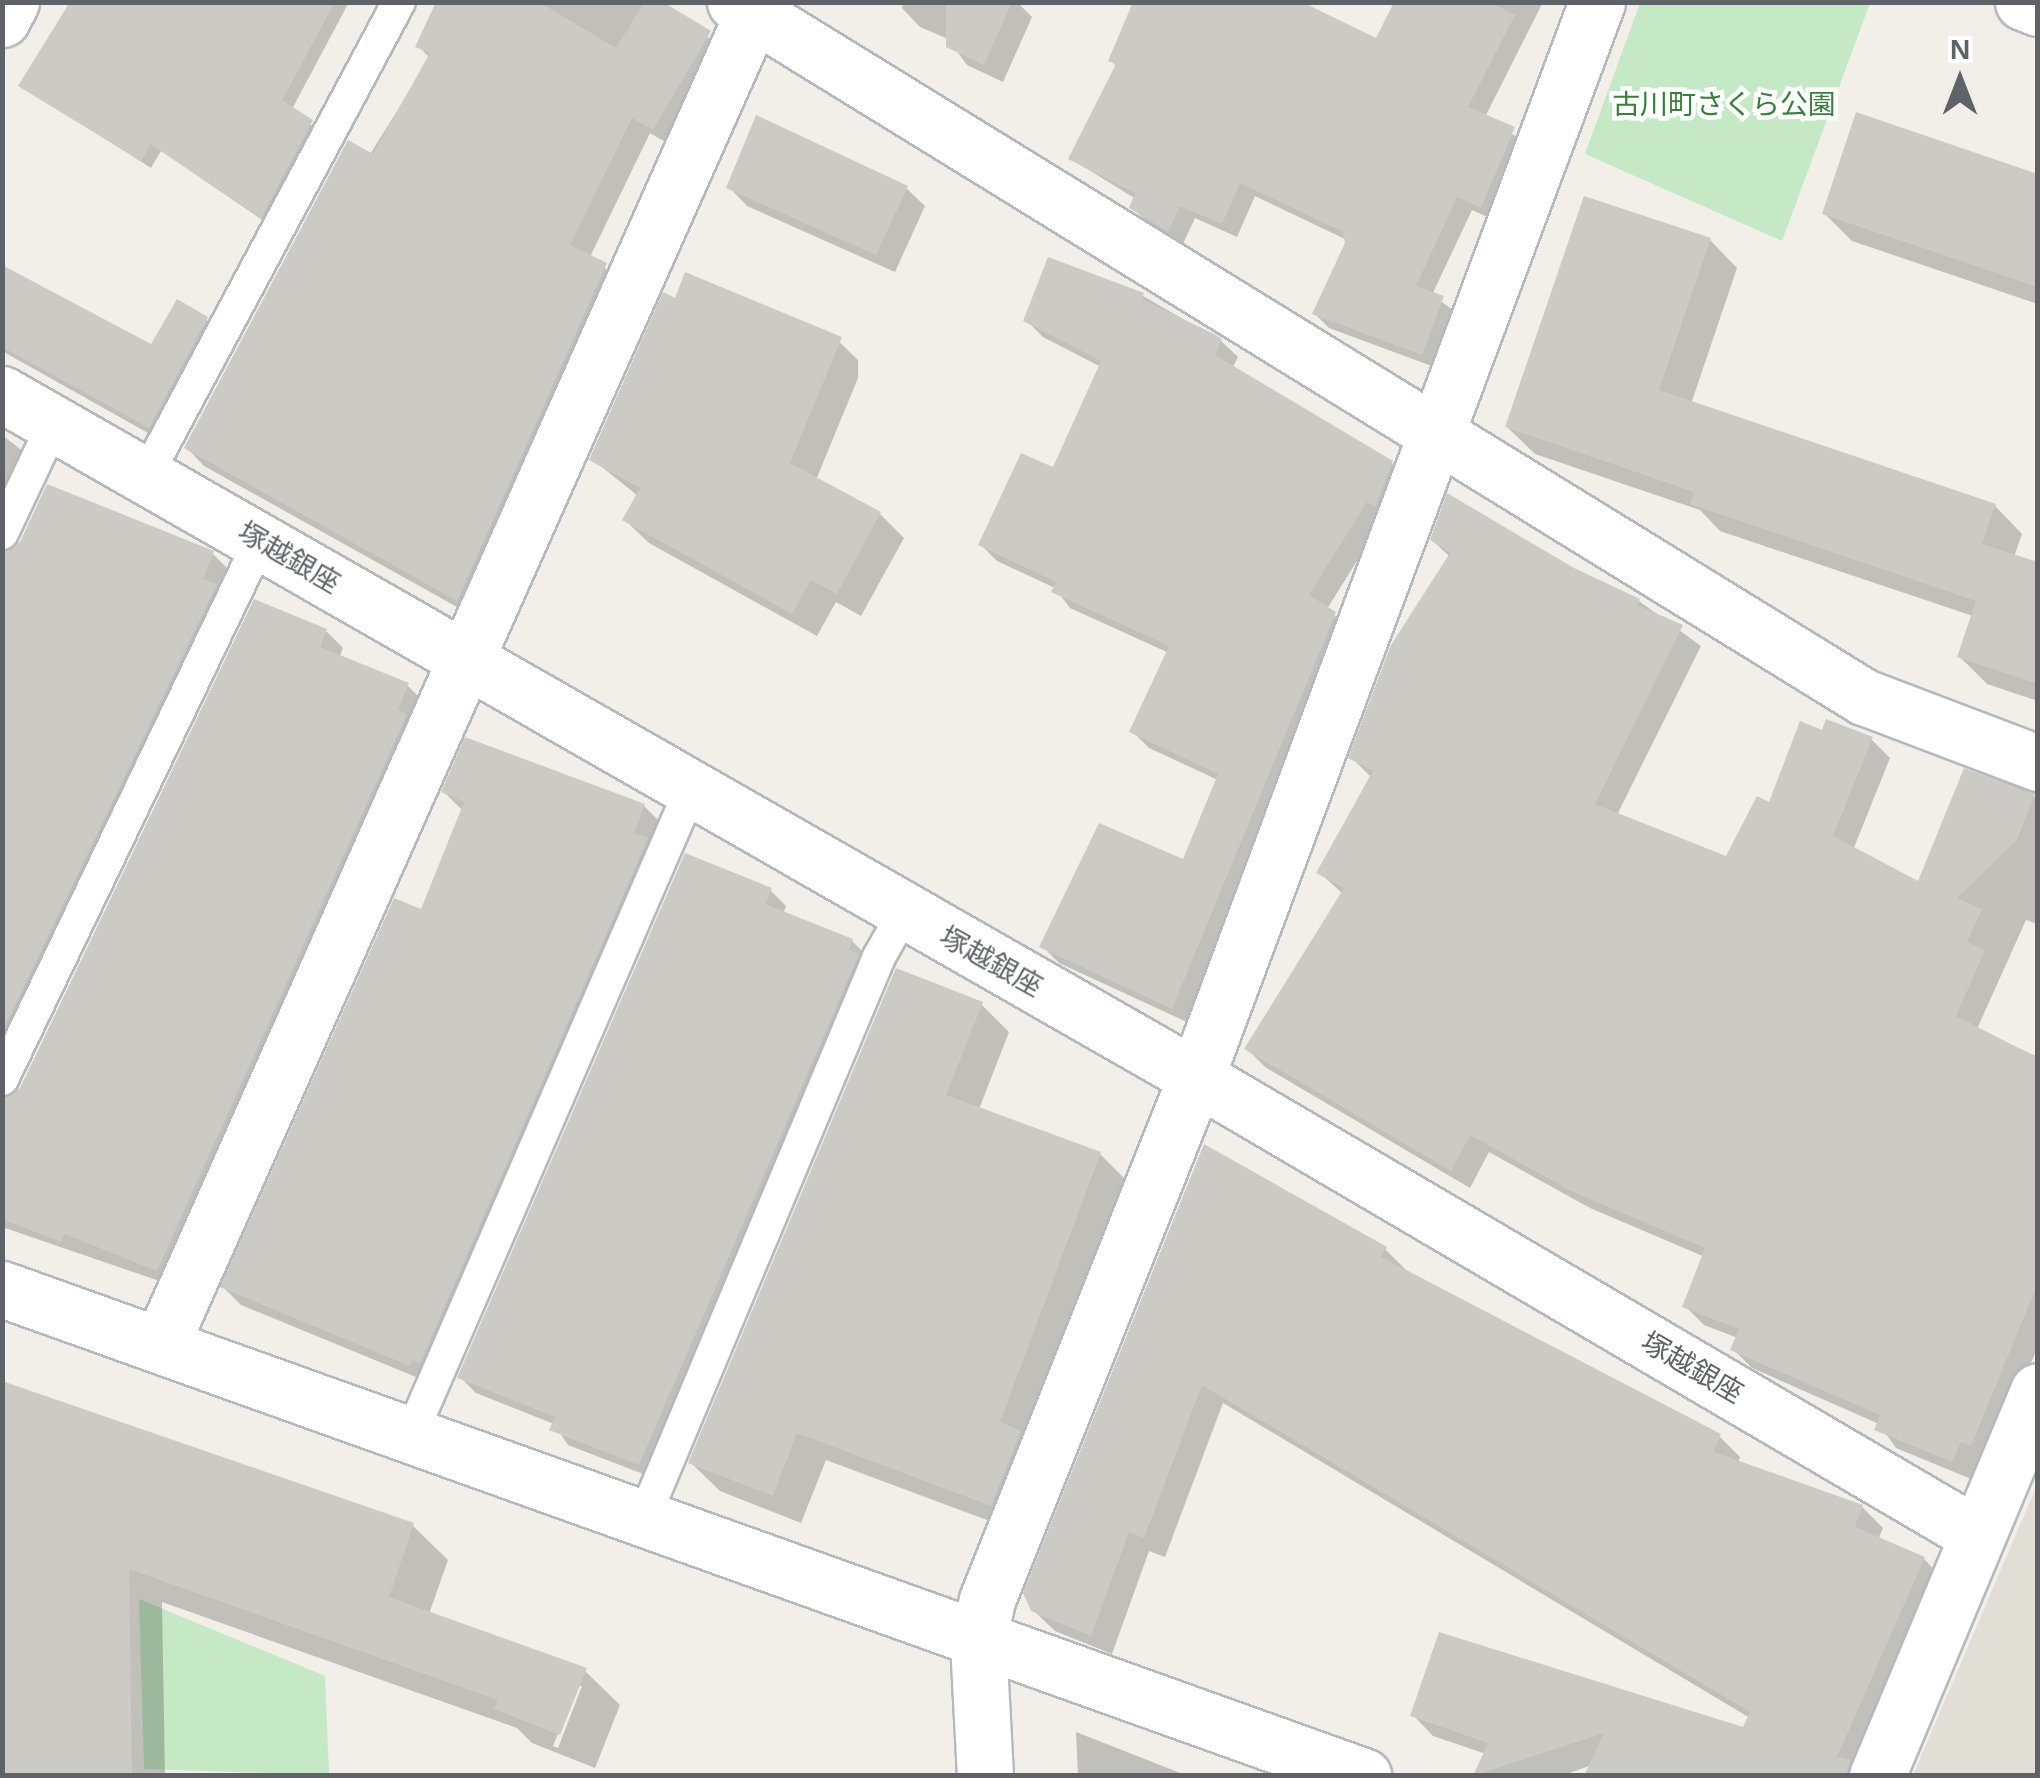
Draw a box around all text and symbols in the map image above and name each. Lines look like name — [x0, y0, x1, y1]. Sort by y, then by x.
north arrow — [1910, 30, 2010, 130]
text: N — [1950, 34, 1970, 65]
park label: 古川町さくら公園 — [1612, 88, 1836, 122]
street label: 塚越銀座 — [232, 515, 346, 601]
street label: 塚越銀座 — [934, 920, 1048, 1004]
street label: 塚越銀座 — [1635, 1325, 1749, 1411]

